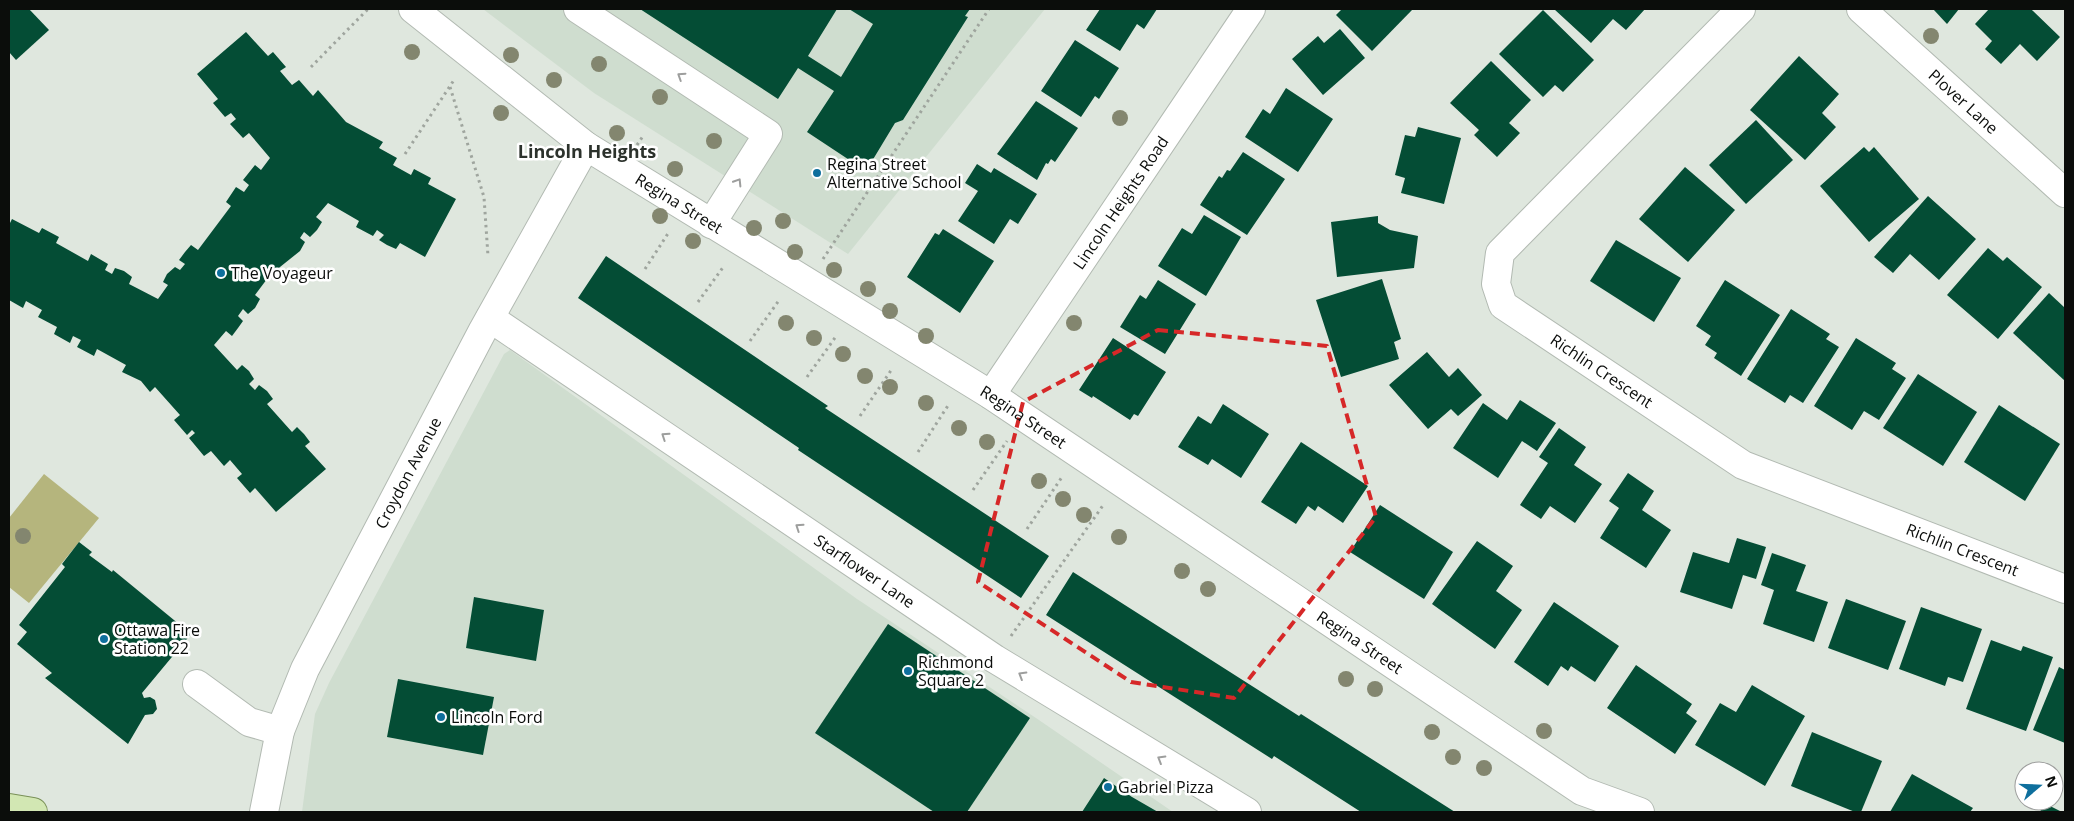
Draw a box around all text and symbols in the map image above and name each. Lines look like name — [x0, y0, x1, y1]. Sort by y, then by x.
street label: Plover Lane — [1924, 64, 2003, 139]
one-way arrow — [677, 73, 686, 82]
street label: Lincoln Heights Road — [1068, 132, 1173, 274]
district label: Lincoln Heights — [518, 139, 656, 163]
place label: Regina Street Alternative School — [827, 153, 962, 193]
marker: Regina Street Alternative School — [811, 167, 823, 179]
street label: Regina Street — [631, 168, 727, 239]
one-way arrow — [731, 179, 741, 188]
place label: The Voyageur — [231, 262, 333, 284]
marker: The Voyageur — [215, 267, 227, 279]
street label: Richlin Crescent — [1546, 329, 1658, 413]
street label: Regina Street — [976, 380, 1071, 454]
street label: Croydon Avenue — [370, 413, 446, 533]
one-way arrow — [661, 433, 670, 442]
street label: Richlin Crescent — [1903, 518, 2022, 581]
one-way arrow — [795, 524, 805, 533]
street label: Starflower Lane — [810, 529, 919, 613]
street label: Regina Street — [1312, 605, 1407, 679]
place label: Ottawa Fire Station 22 — [114, 619, 200, 659]
marker: Ottawa Fire Station 22 — [98, 633, 110, 645]
place label: Richmond Square 2 — [918, 651, 993, 691]
marker: Richmond Square 2 — [902, 665, 914, 677]
one-way arrow — [1018, 672, 1027, 682]
place label: Lincoln Ford — [451, 706, 543, 728]
marker: Lincoln Ford — [435, 711, 447, 723]
one-way arrow — [1157, 756, 1166, 766]
north arrow — [2014, 761, 2064, 811]
text: N — [2041, 773, 2063, 790]
place label: Gabriel Pizza — [1118, 776, 1214, 798]
marker: Gabriel Pizza — [1102, 781, 1114, 793]

